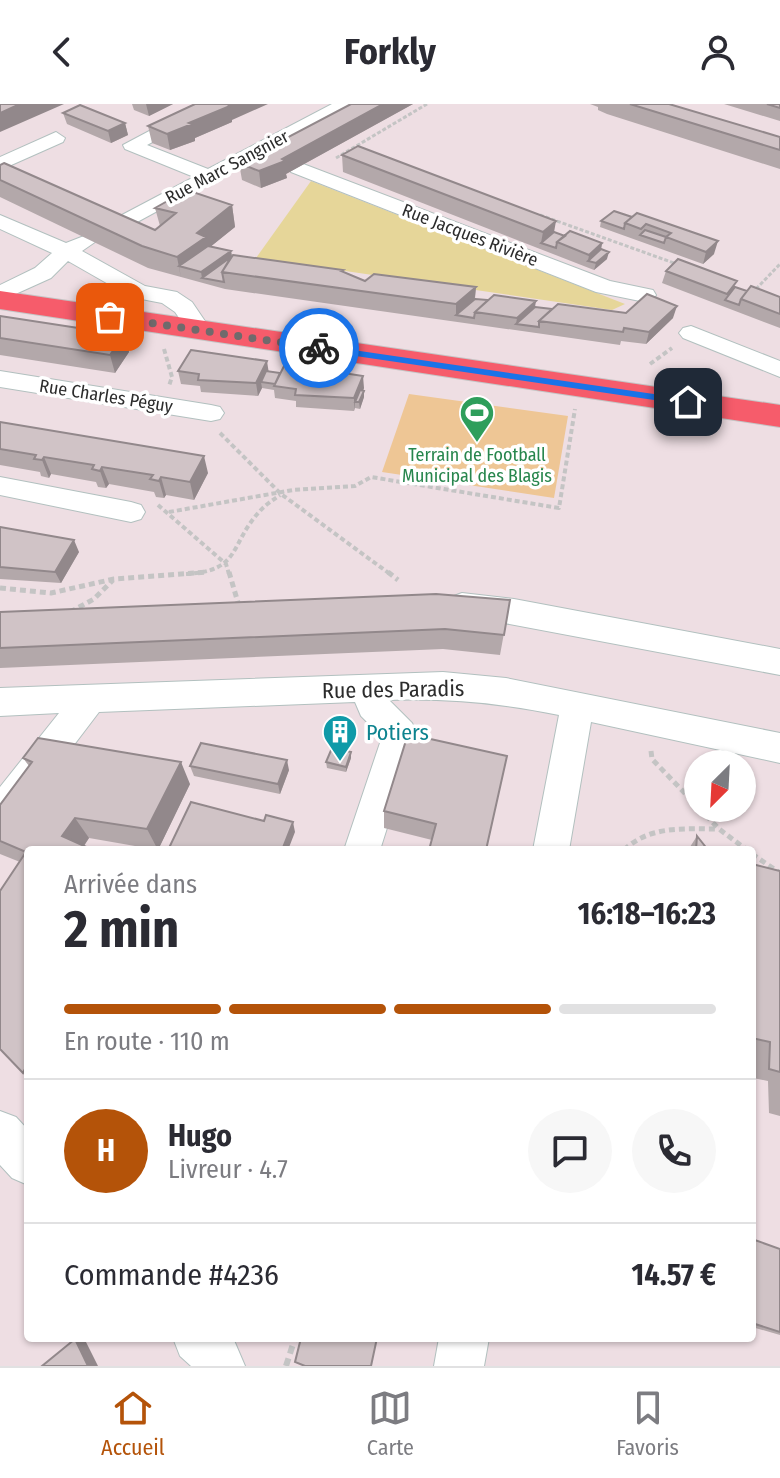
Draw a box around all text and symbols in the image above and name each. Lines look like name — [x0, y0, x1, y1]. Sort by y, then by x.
icon: back — [40, 30, 84, 74]
text: Forkly — [344, 30, 436, 74]
icon: person — [696, 30, 740, 74]
street label: Rue Marc Sangnier — [162, 125, 293, 209]
street label: Rue Jacques Rivière — [399, 199, 541, 271]
pin — [76, 283, 144, 351]
icon: bag — [88, 295, 132, 339]
courier — [279, 308, 359, 388]
icon: bike — [297, 326, 341, 370]
pin — [654, 368, 722, 436]
street label: Rue Charles Péguy — [38, 375, 174, 417]
icon: home — [666, 380, 710, 424]
sports icon: Terrain de Football Municipal des Blagis — [458, 394, 496, 444]
place label: Terrain de Football Municipal des Blagis — [402, 444, 552, 487]
street label: Rue des Paradis — [322, 675, 464, 704]
building icon: Potiers — [321, 713, 359, 763]
place label: Potiers — [366, 719, 429, 746]
north arrow — [684, 750, 756, 822]
map controls — [684, 750, 756, 822]
text: Arrivée dans — [64, 869, 197, 900]
text: 16:18–16:23 — [578, 896, 716, 932]
text: 2 min — [64, 898, 179, 961]
text: En route · 110 m — [64, 1026, 230, 1057]
button: chat — [528, 1109, 612, 1193]
button: phone — [632, 1109, 716, 1193]
text: Hugo — [168, 1118, 232, 1154]
text: H — [97, 1133, 115, 1169]
text: Livreur · 4.7 — [168, 1154, 288, 1185]
text: Commande #4236 — [64, 1257, 279, 1293]
text: 14.57 € — [632, 1257, 716, 1293]
tab: Accueil — [101, 1386, 165, 1461]
tab: Carte — [367, 1386, 414, 1461]
tab: Favoris — [616, 1386, 679, 1461]

